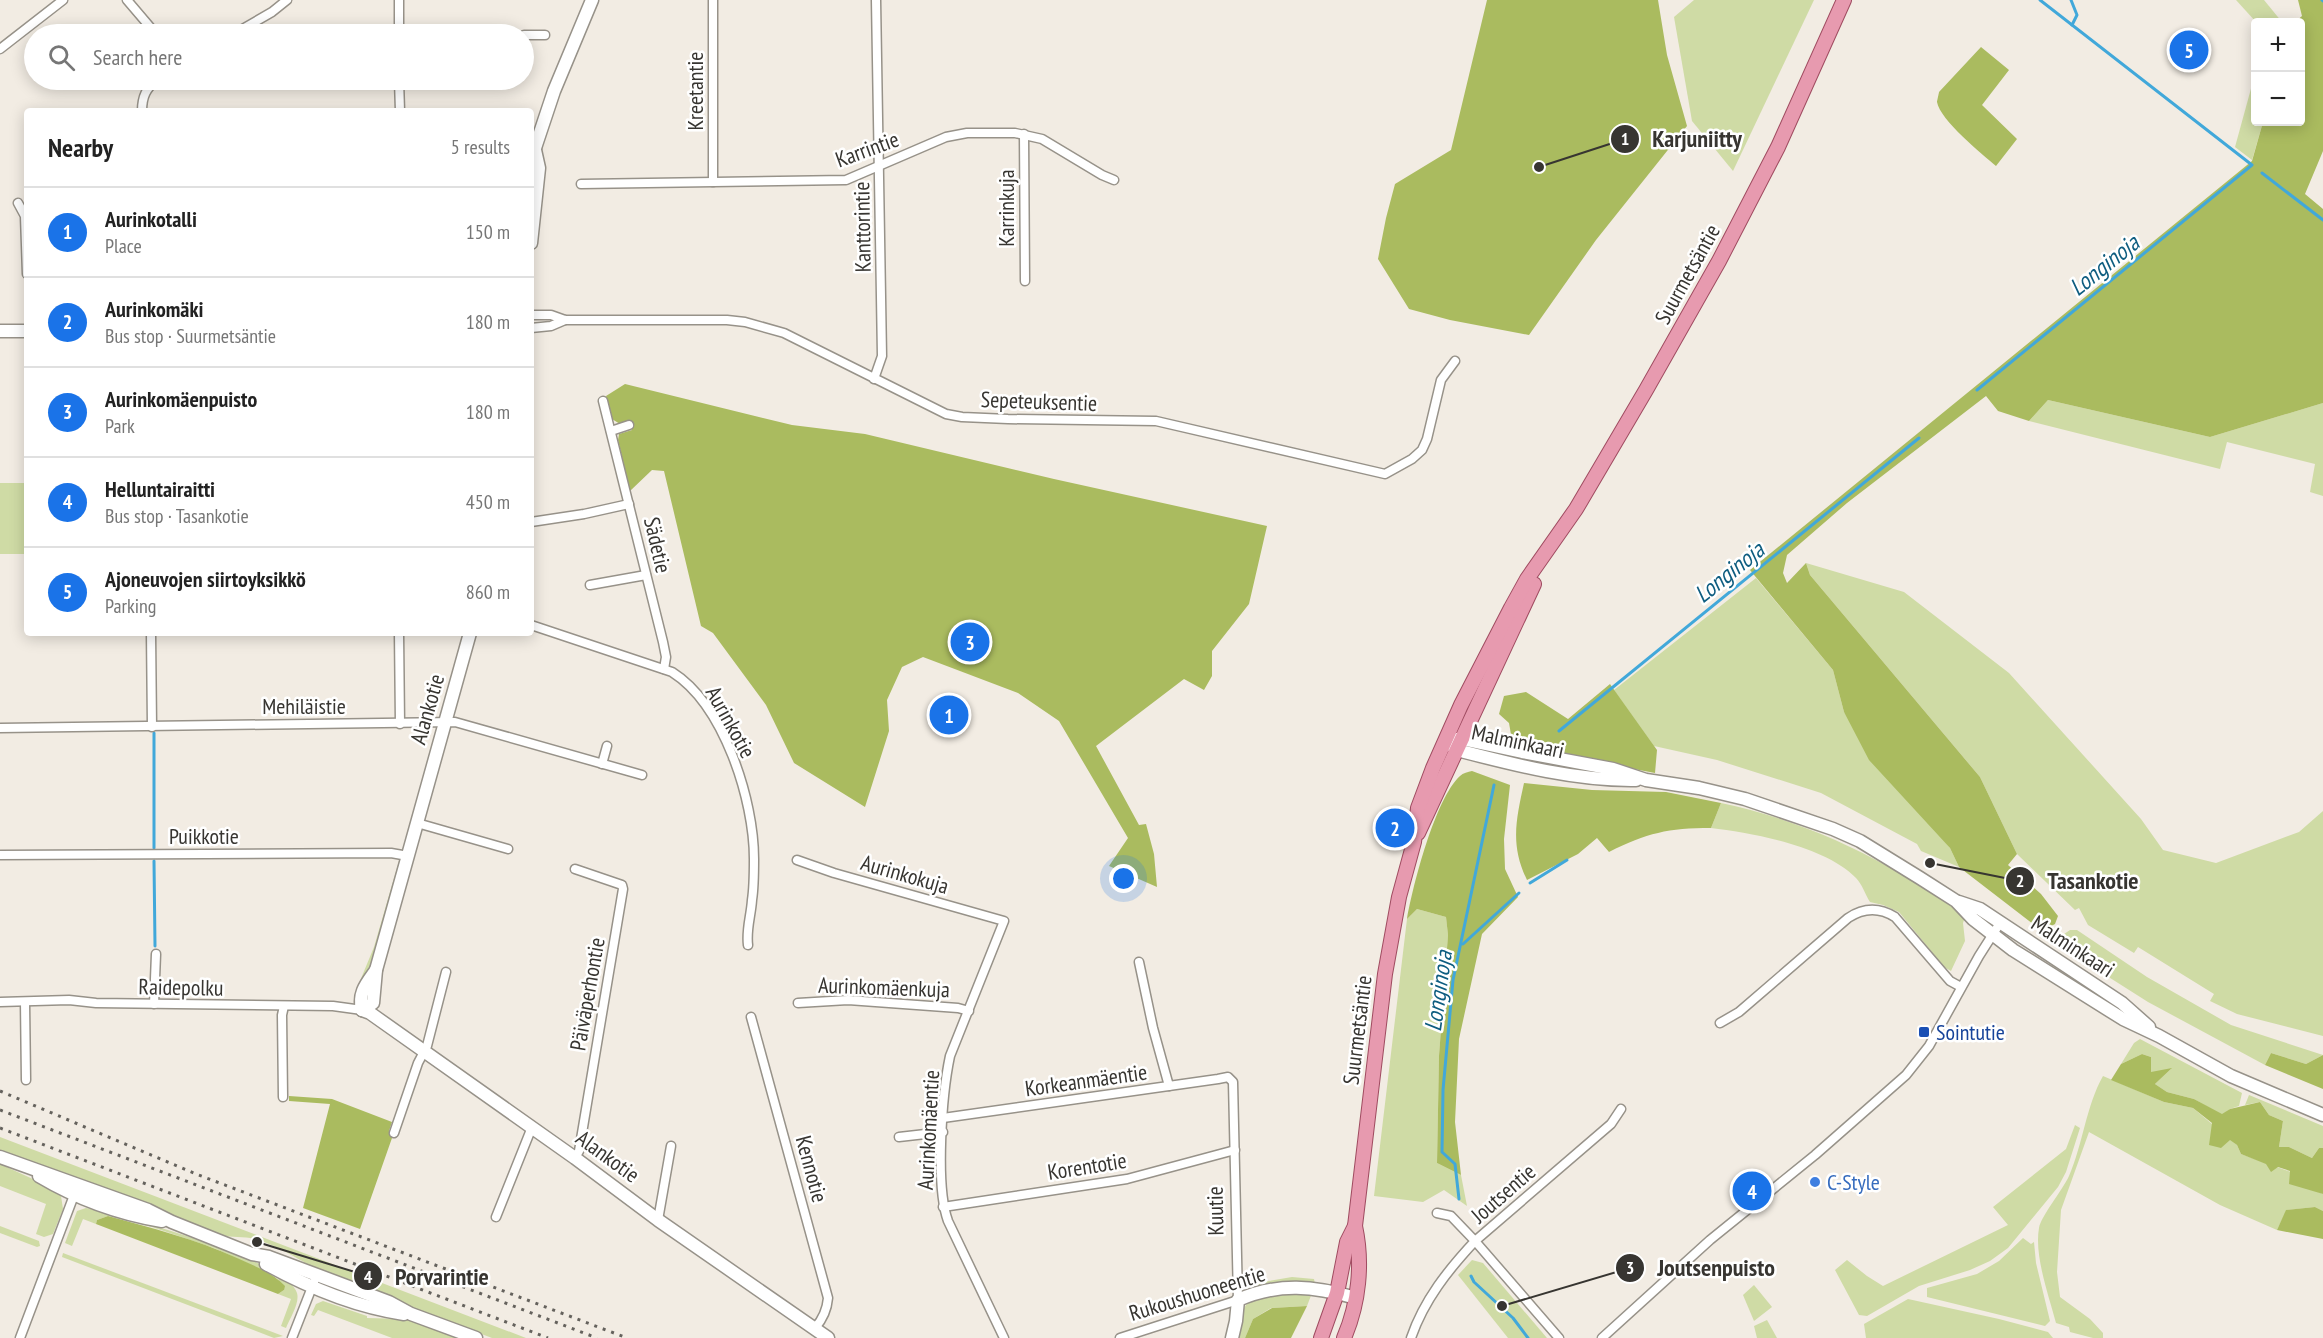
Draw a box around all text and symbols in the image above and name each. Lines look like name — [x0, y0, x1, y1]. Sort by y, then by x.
map controls — [2251, 18, 2305, 126]
button: + — [2251, 18, 2305, 72]
search box — [24, 24, 534, 90]
pin: 5 — [2170, 28, 2208, 72]
icon: search — [45, 41, 78, 74]
text: Search here — [93, 43, 182, 71]
street label: Kreetantie — [681, 52, 709, 130]
button: − — [2251, 72, 2305, 126]
callout: Karjuniitty — [1610, 118, 1754, 160]
text: Karjuniitty — [1652, 123, 1742, 154]
street label: Karrintie — [831, 125, 903, 173]
text: 1 — [1621, 127, 1629, 150]
text: Nearby — [48, 131, 113, 164]
text: 5 results — [451, 134, 510, 160]
street label: Karrinkuja — [992, 169, 1020, 247]
street label: Kanttorintie — [847, 181, 877, 273]
text: Aurinkotalli — [105, 205, 197, 233]
text: 1 — [63, 219, 72, 245]
text: 150 m — [466, 219, 510, 245]
street label: Suurmetsäntie — [1648, 219, 1726, 329]
water label: Longinoja — [2063, 227, 2146, 303]
text: Place — [105, 233, 142, 259]
text: Aurinkomäki — [105, 295, 203, 323]
text: 2 — [63, 309, 72, 335]
text: 180 m — [466, 309, 510, 335]
text: Bus stop · Suurmetsäntie — [105, 323, 276, 349]
text: Aurinkomäenpuisto — [105, 385, 257, 413]
street label: Sepeteuksentie — [980, 385, 1098, 417]
text: 3 — [63, 399, 72, 425]
text: 180 m — [466, 399, 510, 425]
text: Park — [105, 413, 135, 439]
text: Helluntairaitti — [105, 475, 215, 503]
text: 4 — [63, 489, 72, 515]
text: 450 m — [466, 489, 510, 515]
text: Bus stop · Tasankotie — [105, 503, 249, 529]
street label: Sädetie — [638, 514, 678, 576]
water label: Longinoja — [1688, 534, 1771, 610]
text: Ajoneuvojen siirtoyksikkö — [105, 565, 306, 593]
text: 5 — [63, 579, 72, 605]
text: 860 m — [466, 579, 510, 605]
text: Parking — [105, 593, 156, 619]
pin: 3 — [950, 620, 990, 664]
street label: Alankotie — [404, 671, 450, 747]
street label: Aurinkotie — [700, 681, 762, 763]
street label: Mehiläistie — [262, 692, 346, 720]
pin: 1 — [930, 692, 968, 738]
street label: Malminkaari — [1469, 718, 1567, 764]
pin: 2 — [1376, 806, 1414, 850]
street label: Puikkotie — [169, 822, 239, 850]
street label: Aurinkokuja — [858, 848, 952, 900]
callout: Tasankotie — [2005, 860, 2150, 902]
your location — [1109, 864, 1138, 893]
text: Tasankotie — [2047, 865, 2139, 896]
text: 2 — [2016, 869, 2024, 892]
street label: Malminkaari — [2026, 909, 2120, 983]
street label: Päiväperhontie — [563, 935, 611, 1053]
water label: Longinoja — [1417, 947, 1459, 1033]
street label: Aurinkomäenkuja — [818, 971, 950, 1003]
street label: Raidepolku — [138, 972, 224, 1002]
street label: Suurmetsäntie — [1336, 974, 1378, 1086]
place label: Sointutie — [1936, 1018, 2005, 1046]
marker: Sointutie — [1917, 1025, 1931, 1039]
street label: Korkeanmäentie — [1023, 1058, 1149, 1102]
street label: Aurinkomäentie — [911, 1069, 945, 1191]
street label: Alankotie — [571, 1124, 645, 1188]
street label: Kennotie — [790, 1133, 834, 1205]
street label: Korentotie — [1046, 1146, 1128, 1186]
street label: Joutsentie — [1464, 1157, 1541, 1229]
pin: 4 — [1732, 1168, 1772, 1214]
place label: C-Style — [1827, 1168, 1880, 1196]
marker: C-Style — [1808, 1175, 1822, 1189]
street label: Kuutie — [1201, 1186, 1229, 1236]
callout: Joutsenpuisto — [1615, 1247, 1787, 1289]
text: Joutsenpuisto — [1656, 1252, 1775, 1283]
callout: Porvarintie — [353, 1255, 501, 1297]
text: 3 — [1626, 1256, 1634, 1279]
street label: Rukoushuoneentie — [1126, 1259, 1268, 1327]
text: Porvarintie — [395, 1261, 489, 1292]
text: 4 — [364, 1265, 373, 1288]

